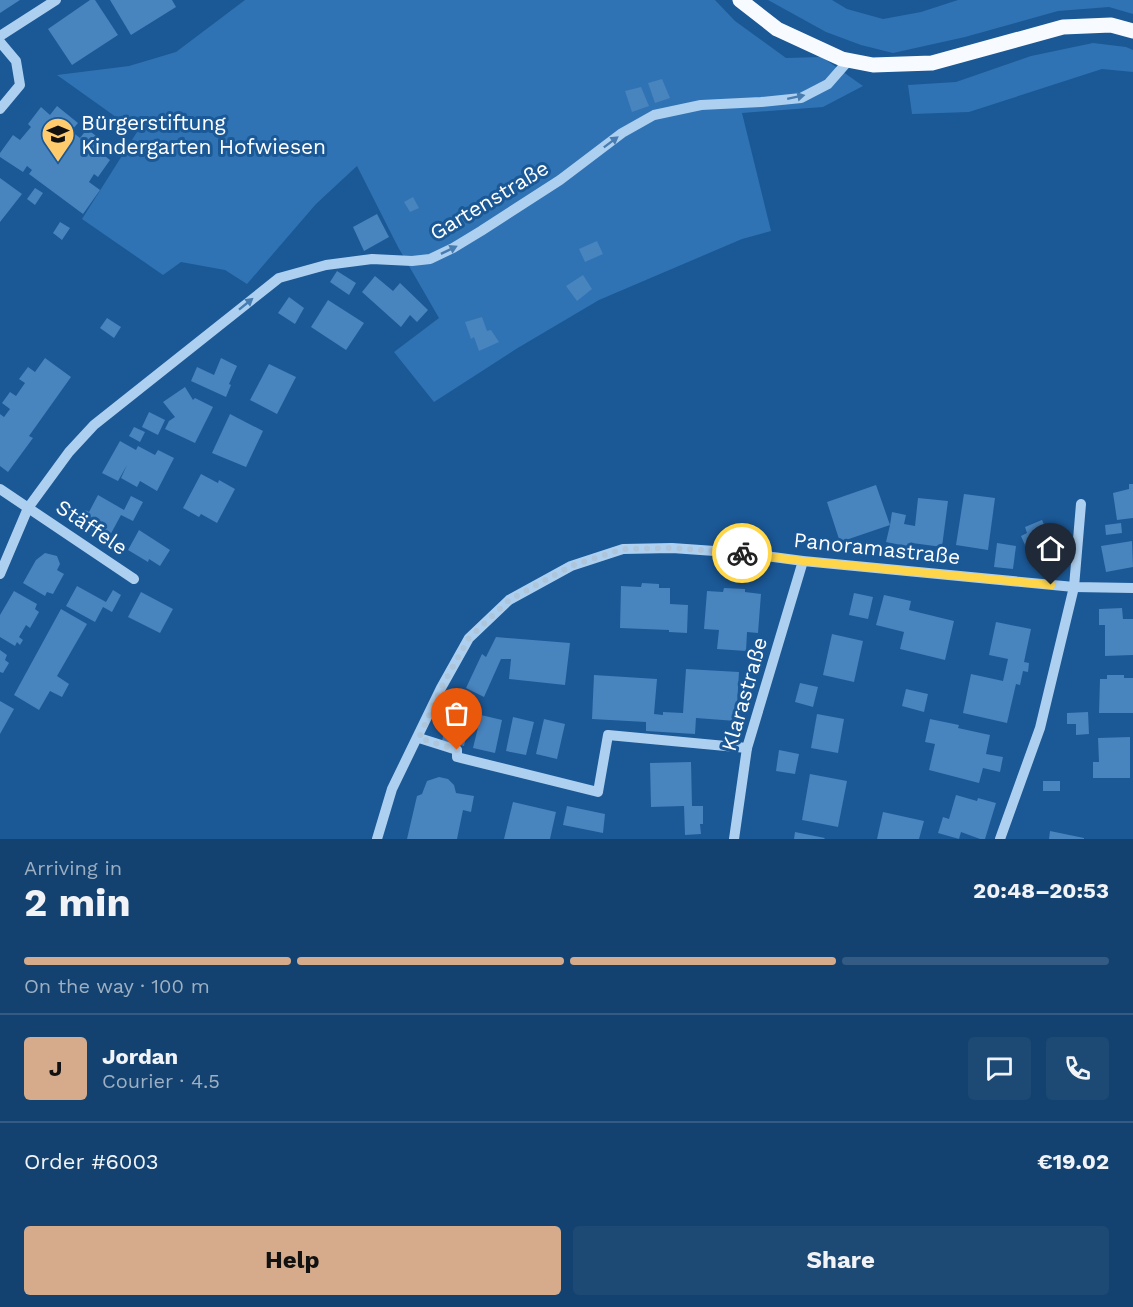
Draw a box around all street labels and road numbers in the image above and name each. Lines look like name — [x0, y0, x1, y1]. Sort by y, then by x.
street label: Gartenstraße — [425, 155, 553, 245]
street label: Stäffele — [51, 494, 133, 560]
street label: Panoramastraße — [792, 527, 962, 569]
street label: Klarastraße — [716, 634, 772, 754]

